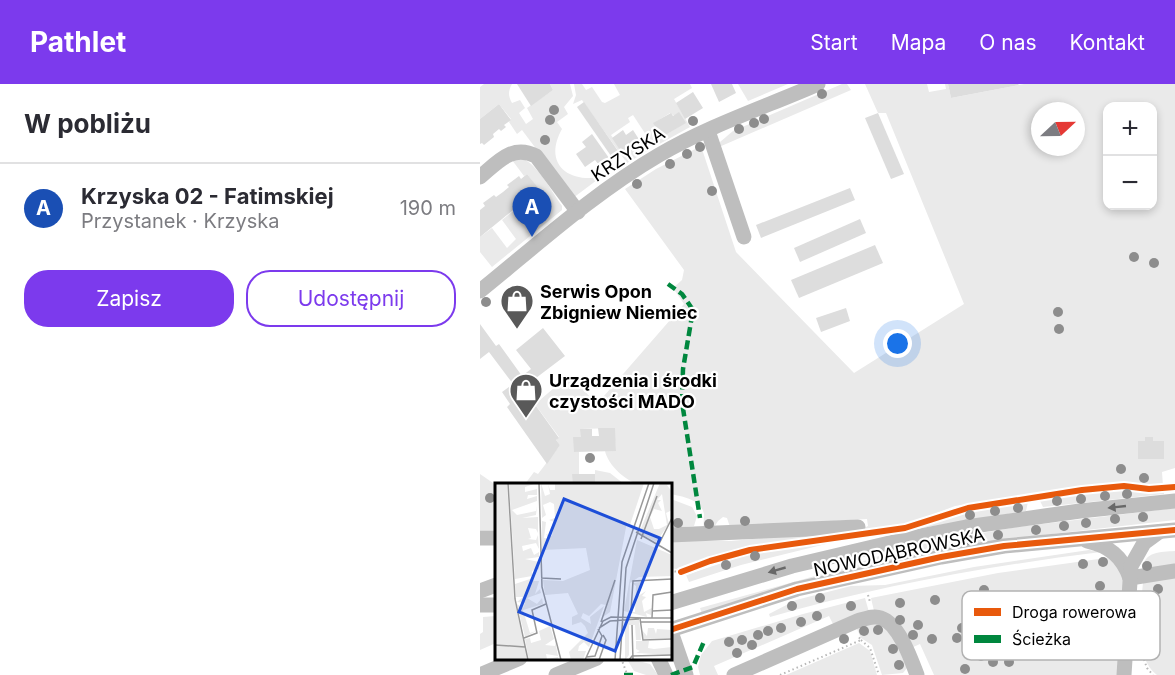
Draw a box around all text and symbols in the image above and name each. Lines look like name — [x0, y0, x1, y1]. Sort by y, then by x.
text: Pathlet — [30, 25, 126, 59]
text: Start — [810, 30, 858, 55]
text: Mapa — [891, 30, 946, 55]
text: O nas — [979, 30, 1037, 55]
text: Kontakt — [1070, 30, 1145, 55]
north arrow — [1031, 102, 1085, 156]
map controls — [1103, 102, 1157, 210]
button: + — [1103, 102, 1157, 156]
text: W pobliżu — [24, 108, 151, 139]
street label: KRZYSKA — [587, 123, 669, 185]
button: − — [1103, 156, 1157, 210]
text: Krzyska 02 - Fatimskiej — [81, 183, 334, 209]
pin: A — [512, 188, 552, 237]
text: A — [36, 196, 51, 220]
text: 190 m — [400, 196, 456, 220]
text: Przystanek · Krzyska — [81, 209, 280, 233]
button: Zapisz — [24, 270, 234, 327]
button: Udostępnij — [246, 270, 456, 327]
place label: Serwis Opon Zbigniew Niemiec — [540, 281, 698, 323]
shop icon: Serwis Opon Zbigniew Niemiec — [499, 283, 535, 330]
your location — [883, 329, 912, 358]
place label: Urządzenia i środki czystości MADO — [549, 370, 717, 412]
shop icon: Urządzenia i środki czystości MADO — [508, 372, 544, 419]
inset map — [495, 483, 672, 660]
one-way arrow — [1107, 502, 1126, 512]
street label: NOWODĄBROWSKA — [811, 524, 987, 580]
one-way arrow — [768, 566, 786, 575]
legend — [962, 591, 1160, 660]
text: Droga rowerowa — [1012, 602, 1137, 622]
text: Ścieżka — [1012, 629, 1071, 649]

